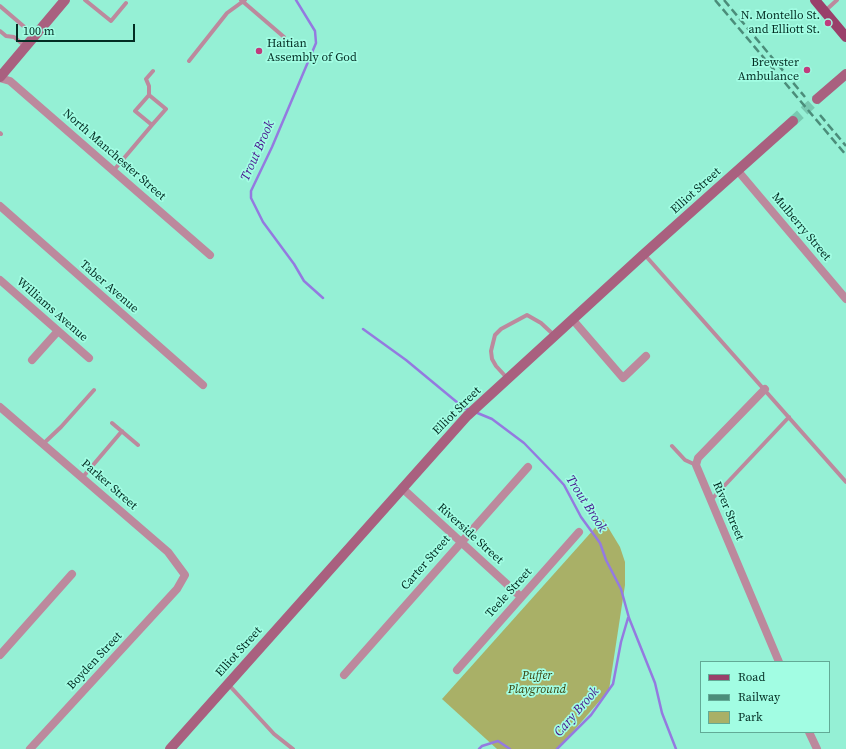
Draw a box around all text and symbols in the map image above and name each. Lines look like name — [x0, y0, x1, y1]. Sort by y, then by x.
place label: N. Montello St. and Elliott St. — [741, 9, 820, 37]
scale bar — [18, 16, 137, 42]
marker: N. Montello St. and Elliott St. — [823, 18, 833, 28]
text: 100 m — [23, 23, 55, 39]
place label: Haitian Assembly of God — [267, 37, 357, 65]
marker: Haitian Assembly of God — [254, 46, 264, 56]
place label: Brewster Ambulance — [738, 56, 799, 84]
marker: Brewster Ambulance — [802, 65, 812, 75]
street label: North Manchester Street — [60, 106, 168, 204]
water label: Trout Brook — [238, 118, 278, 184]
street label: Elliot Street — [668, 165, 724, 217]
street label: Mulberry Street — [768, 190, 834, 264]
street label: Taber Avenue — [77, 258, 141, 316]
street label: Williams Avenue — [13, 275, 91, 345]
street label: Elliot Street — [430, 384, 484, 438]
street label: Parker Street — [78, 457, 140, 513]
water label: Trout Brook — [562, 473, 610, 535]
street label: River Street — [709, 480, 747, 542]
street label: Riverside Street — [434, 501, 506, 567]
street label: Carter Street — [398, 533, 454, 593]
street label: Teele Street — [483, 565, 535, 621]
street label: Elliot Street — [213, 624, 265, 680]
street label: Boyden Street — [65, 629, 125, 693]
legend — [700, 661, 830, 733]
park label: Puffer Playground — [508, 669, 566, 697]
text: Road — [738, 669, 765, 685]
water label: Cary Brook — [551, 684, 603, 740]
text: Railway — [738, 689, 780, 705]
text: Park — [738, 709, 763, 725]

